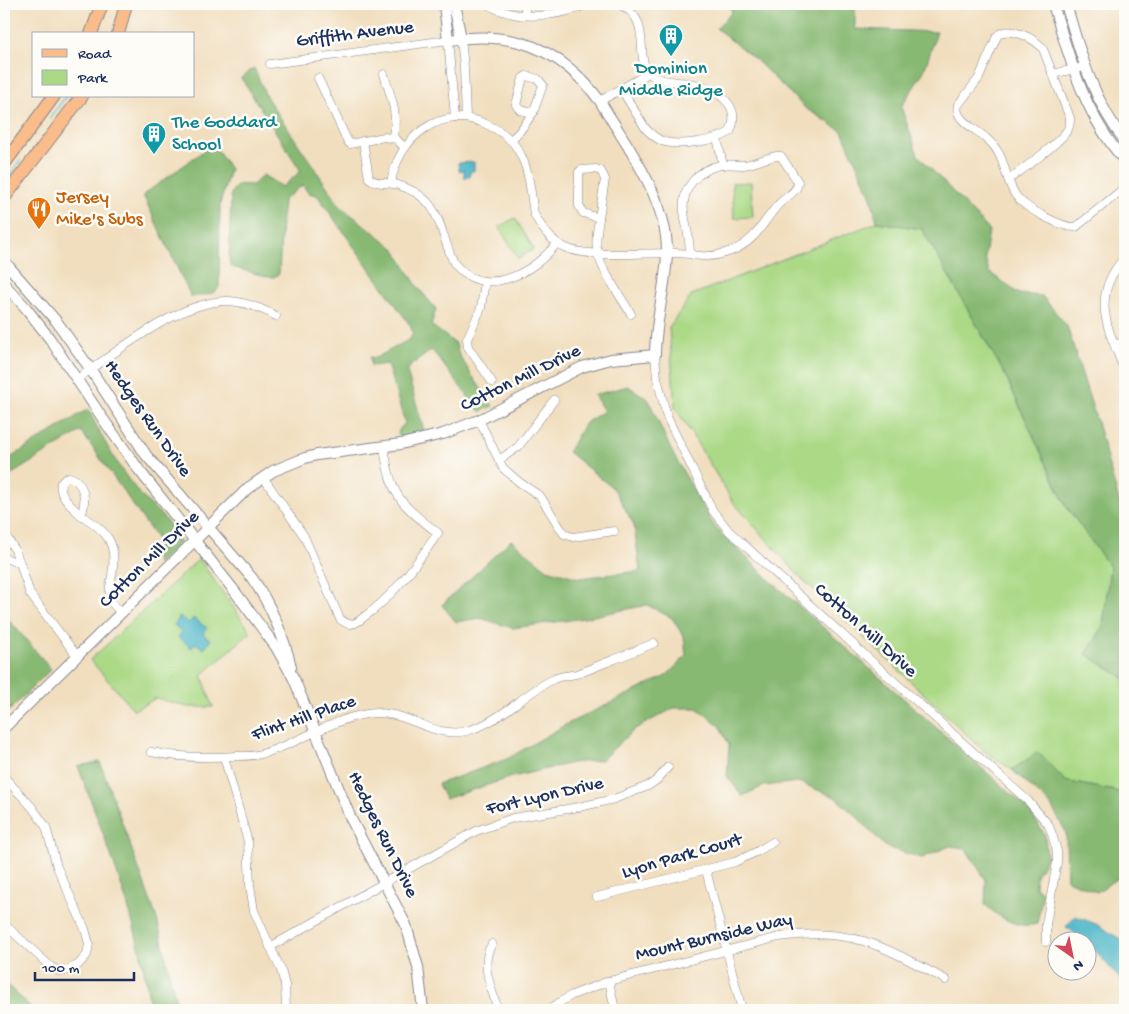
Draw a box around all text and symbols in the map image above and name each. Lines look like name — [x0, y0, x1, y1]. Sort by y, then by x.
street label: Griffith Avenue — [295, 16, 415, 54]
building icon: Dominion Middle Ridge — [658, 23, 684, 57]
legend — [32, 32, 195, 98]
text: Road — [78, 46, 112, 64]
place label: Dominion Middle Ridge — [619, 58, 723, 103]
text: Park — [77, 70, 108, 88]
place label: The Goddard School — [171, 112, 278, 157]
building icon: The Goddard School — [141, 121, 167, 155]
place label: Jersey Mike's Subs — [56, 187, 144, 232]
restaurant icon: Jersey Mike's Subs — [26, 196, 52, 230]
street label: Cotton Mill Drive — [457, 340, 585, 418]
street label: Hedges Run Drive — [98, 356, 196, 482]
street label: Cotton Mill Drive — [95, 506, 205, 614]
street label: Cotton Mill Drive — [809, 579, 921, 683]
street label: Flint Hill Place — [248, 690, 359, 748]
street label: Hedges Run Drive — [341, 768, 423, 902]
street label: Fort Lyon Drive — [483, 772, 606, 822]
street label: Lyon Park Court — [619, 828, 747, 885]
street label: Mount Burnside Way — [633, 909, 795, 967]
north arrow — [1046, 932, 1096, 982]
scale bar — [35, 949, 134, 981]
text: N — [1069, 955, 1086, 974]
text: 100 m — [41, 960, 80, 978]

